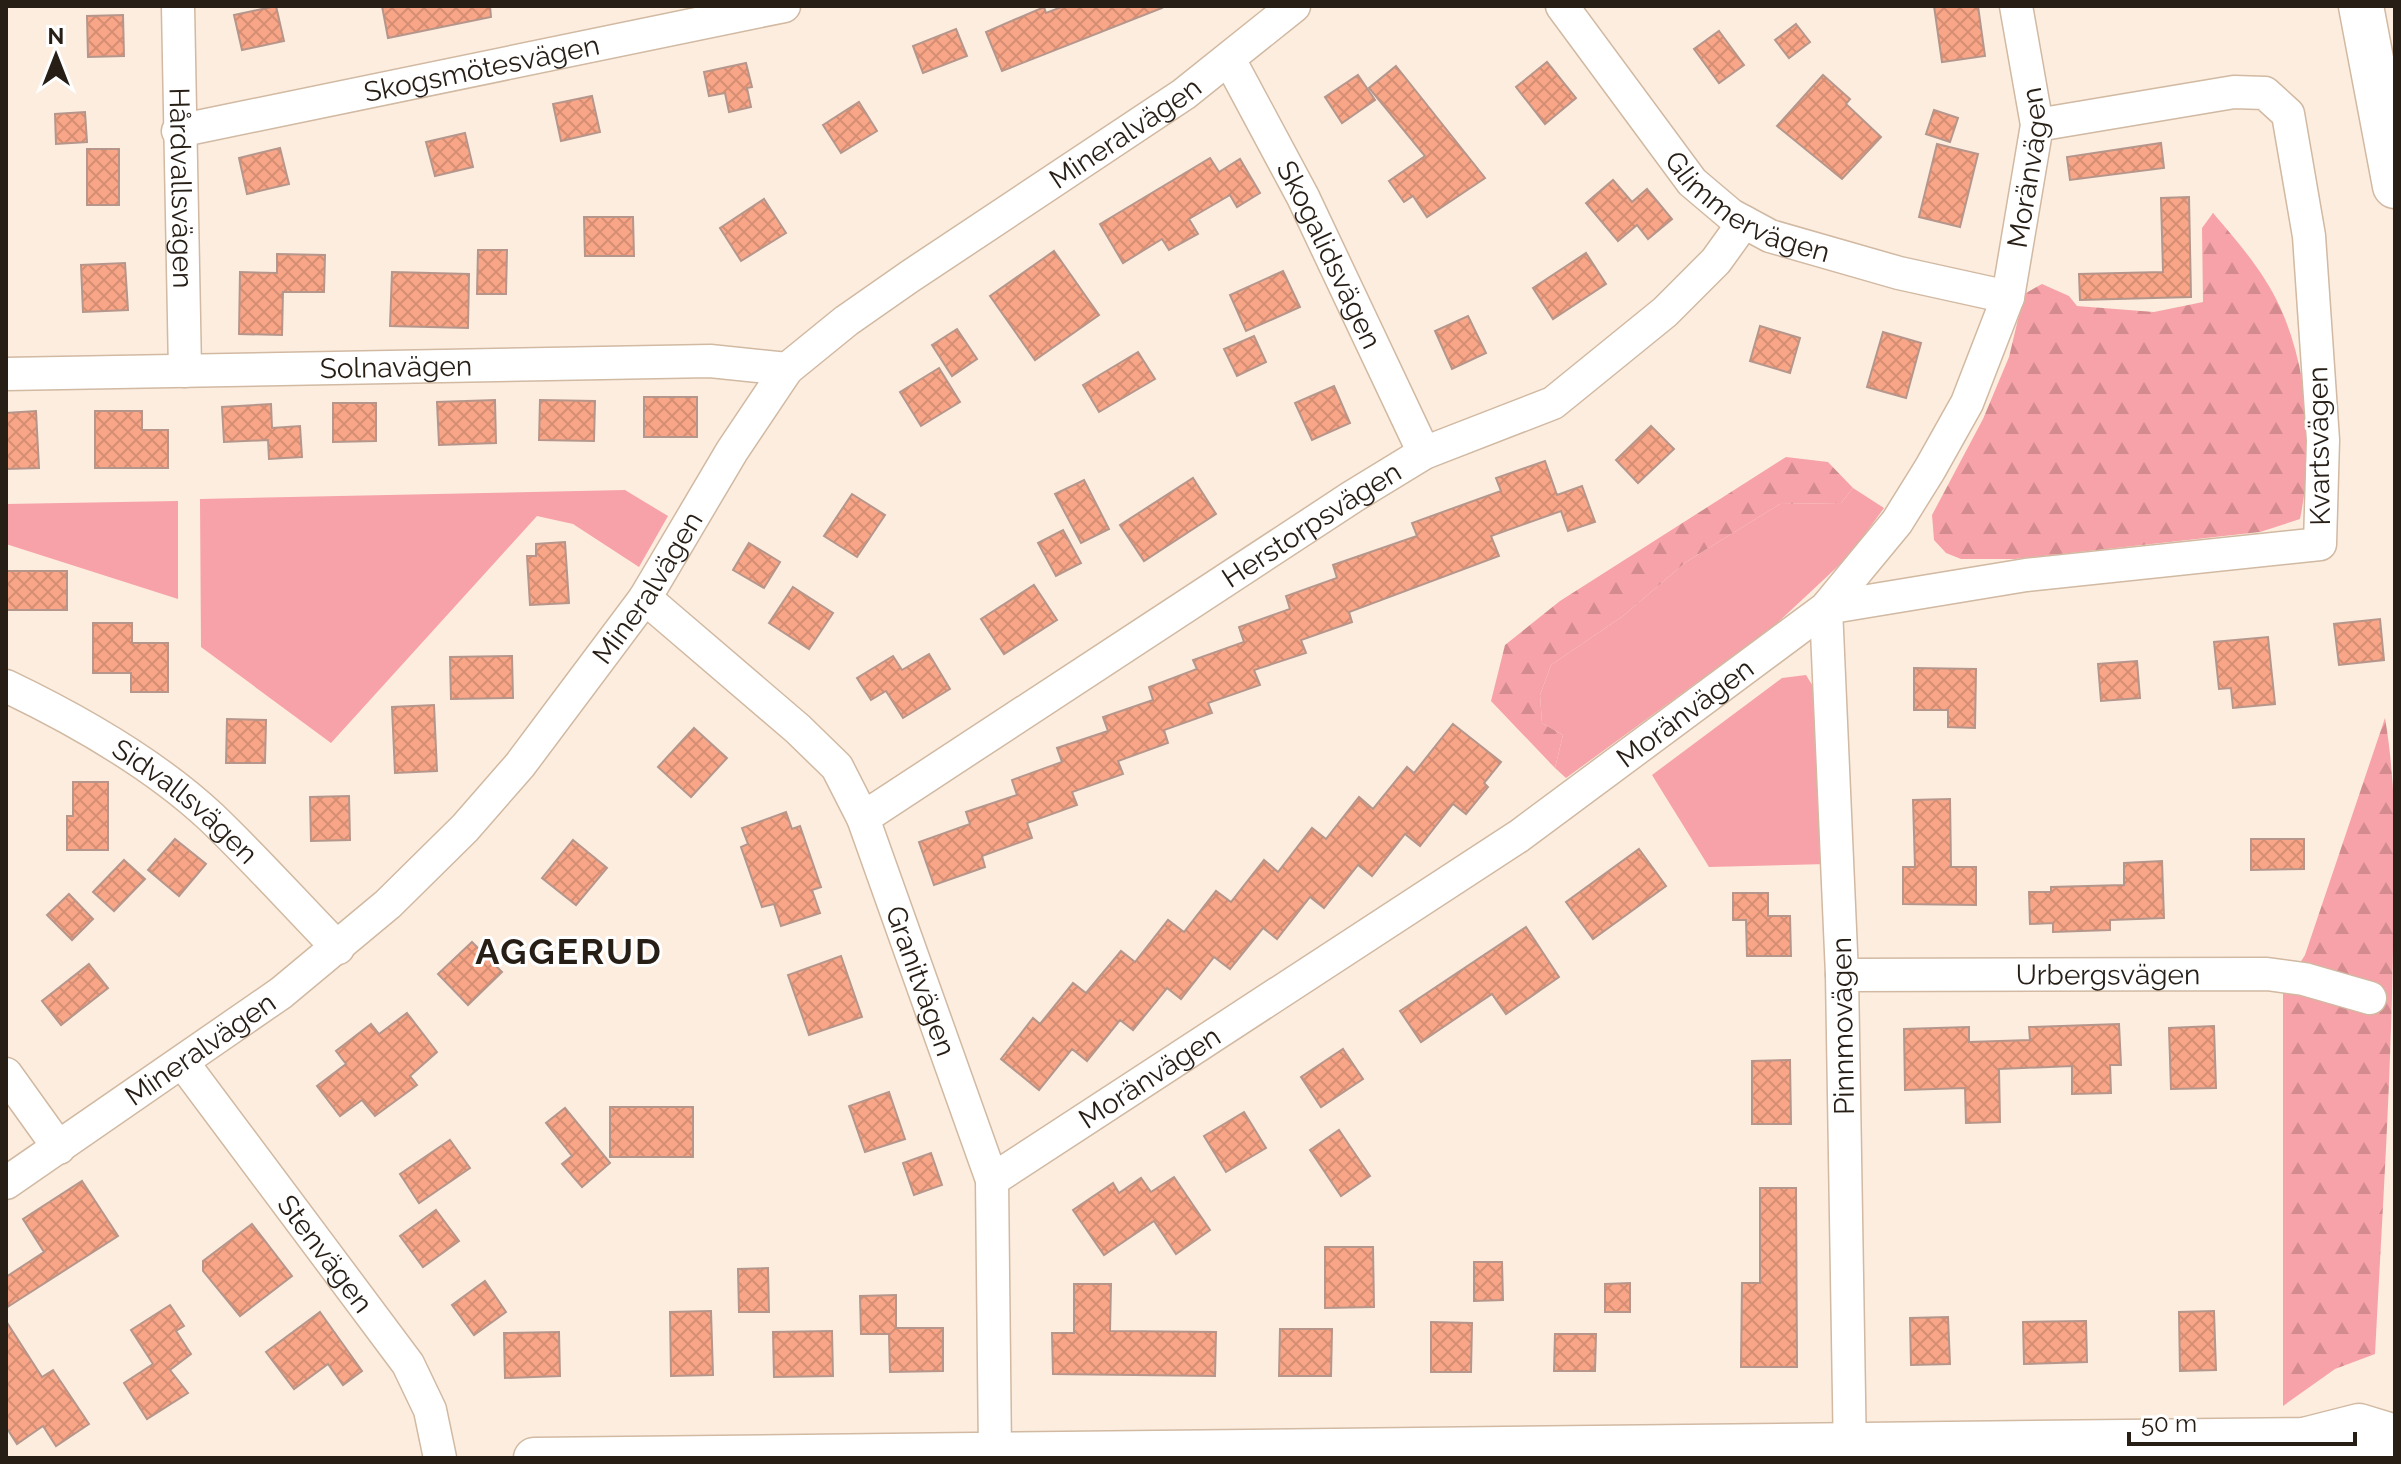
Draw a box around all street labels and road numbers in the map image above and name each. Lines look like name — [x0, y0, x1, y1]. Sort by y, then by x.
street label: Skogsmötesvägen — [361, 28, 602, 109]
street label: Mineralvägen — [1043, 70, 1208, 195]
street label: Moränvägen — [2000, 85, 2054, 250]
street label: Hårdvallsvägen — [163, 87, 200, 289]
street label: Glimmervägen — [1658, 144, 1834, 269]
street label: Skogalidsvägen — [1270, 155, 1389, 354]
street label: Solnavägen — [319, 349, 472, 385]
street label: Kvartsvägen — [2301, 366, 2337, 526]
street label: Herstorpsvägen — [1216, 455, 1407, 594]
street label: Mineralvägen — [585, 505, 709, 670]
street label: Moränvägen — [1610, 651, 1760, 774]
street label: Sidvallsvägen — [107, 732, 265, 870]
street label: Granitvägen — [879, 901, 963, 1060]
street label: Pinnmovägen — [1825, 937, 1861, 1115]
street label: Urbergsvägen — [2016, 958, 2200, 991]
street label: Mineralvägen — [119, 985, 282, 1112]
street label: Moränvägen — [1073, 1019, 1226, 1135]
street label: Stenvägen — [271, 1188, 380, 1319]

